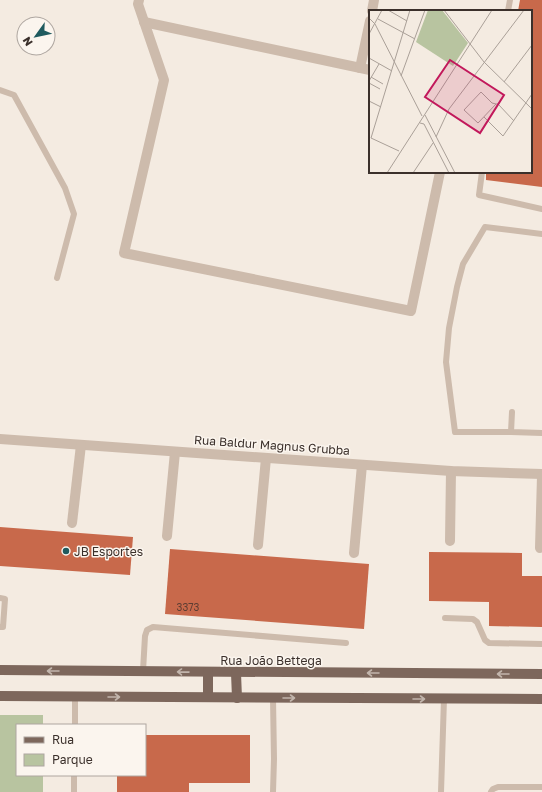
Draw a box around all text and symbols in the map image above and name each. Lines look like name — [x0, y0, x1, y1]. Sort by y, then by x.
inset map — [369, 10, 532, 173]
north arrow — [16, 16, 56, 56]
text: N — [19, 35, 35, 49]
street label: Rua Baldur Magnus Grubba — [194, 432, 350, 458]
place label: JB Esportes — [74, 544, 143, 559]
marker: JB Esportes — [61, 546, 71, 556]
house number: 3373 — [177, 601, 200, 613]
street label: Rua João Bettega — [220, 653, 322, 668]
one-way arrow — [47, 667, 60, 675]
one-way arrow — [177, 668, 190, 676]
one-way arrow — [367, 669, 380, 677]
one-way arrow — [497, 670, 510, 678]
one-way arrow — [107, 693, 120, 701]
one-way arrow — [282, 694, 295, 702]
one-way arrow — [412, 695, 425, 703]
legend — [16, 724, 146, 776]
text: Rua — [52, 732, 74, 747]
text: Parque — [52, 752, 93, 767]

